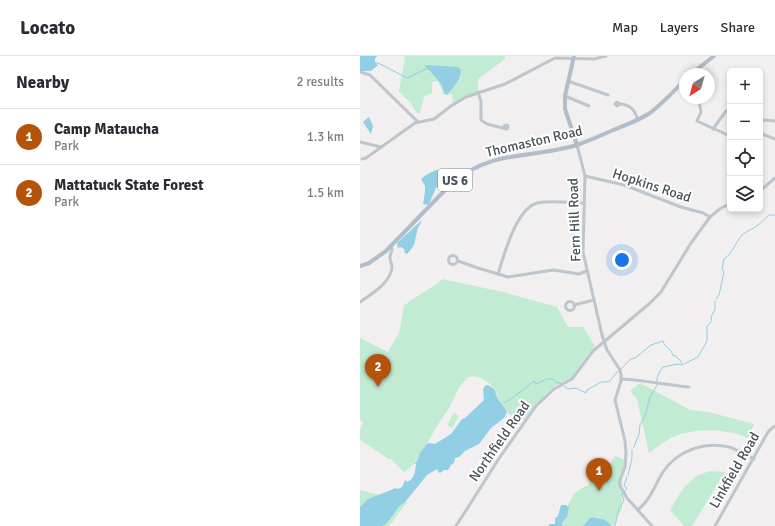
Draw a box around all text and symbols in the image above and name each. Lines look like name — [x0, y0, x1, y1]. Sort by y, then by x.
text: Locato — [20, 16, 75, 40]
text: Map — [612, 19, 638, 36]
text: Layers — [660, 19, 699, 36]
text: Share — [721, 19, 755, 36]
north arrow — [679, 68, 715, 104]
map controls — [727, 68, 763, 212]
button: + — [727, 68, 763, 104]
text: Nearby — [16, 72, 69, 93]
text: 2 results — [296, 74, 344, 90]
button: − — [727, 104, 763, 140]
text: Camp Mataucha — [54, 120, 159, 138]
street label: Thomaston Road — [484, 122, 584, 161]
text: 1 — [25, 129, 33, 145]
text: 1.3 km — [307, 129, 344, 145]
text: Park — [54, 138, 79, 154]
button: locate — [727, 140, 763, 176]
street label: Hopkins Road — [610, 165, 693, 206]
road number: US 6 — [438, 169, 472, 191]
text: Mattatuck State Forest — [54, 176, 204, 194]
button: layers — [727, 176, 763, 212]
street label: Fern Hill Road — [565, 178, 584, 262]
text: 2 — [25, 185, 33, 201]
text: 1.5 km — [307, 185, 344, 201]
text: Park — [54, 194, 79, 210]
your location — [612, 250, 632, 270]
pin: 2 — [365, 354, 391, 387]
street label: Northfield Road — [465, 398, 533, 485]
street label: Linkfield Road — [706, 429, 763, 511]
pin: 1 — [586, 458, 612, 491]

